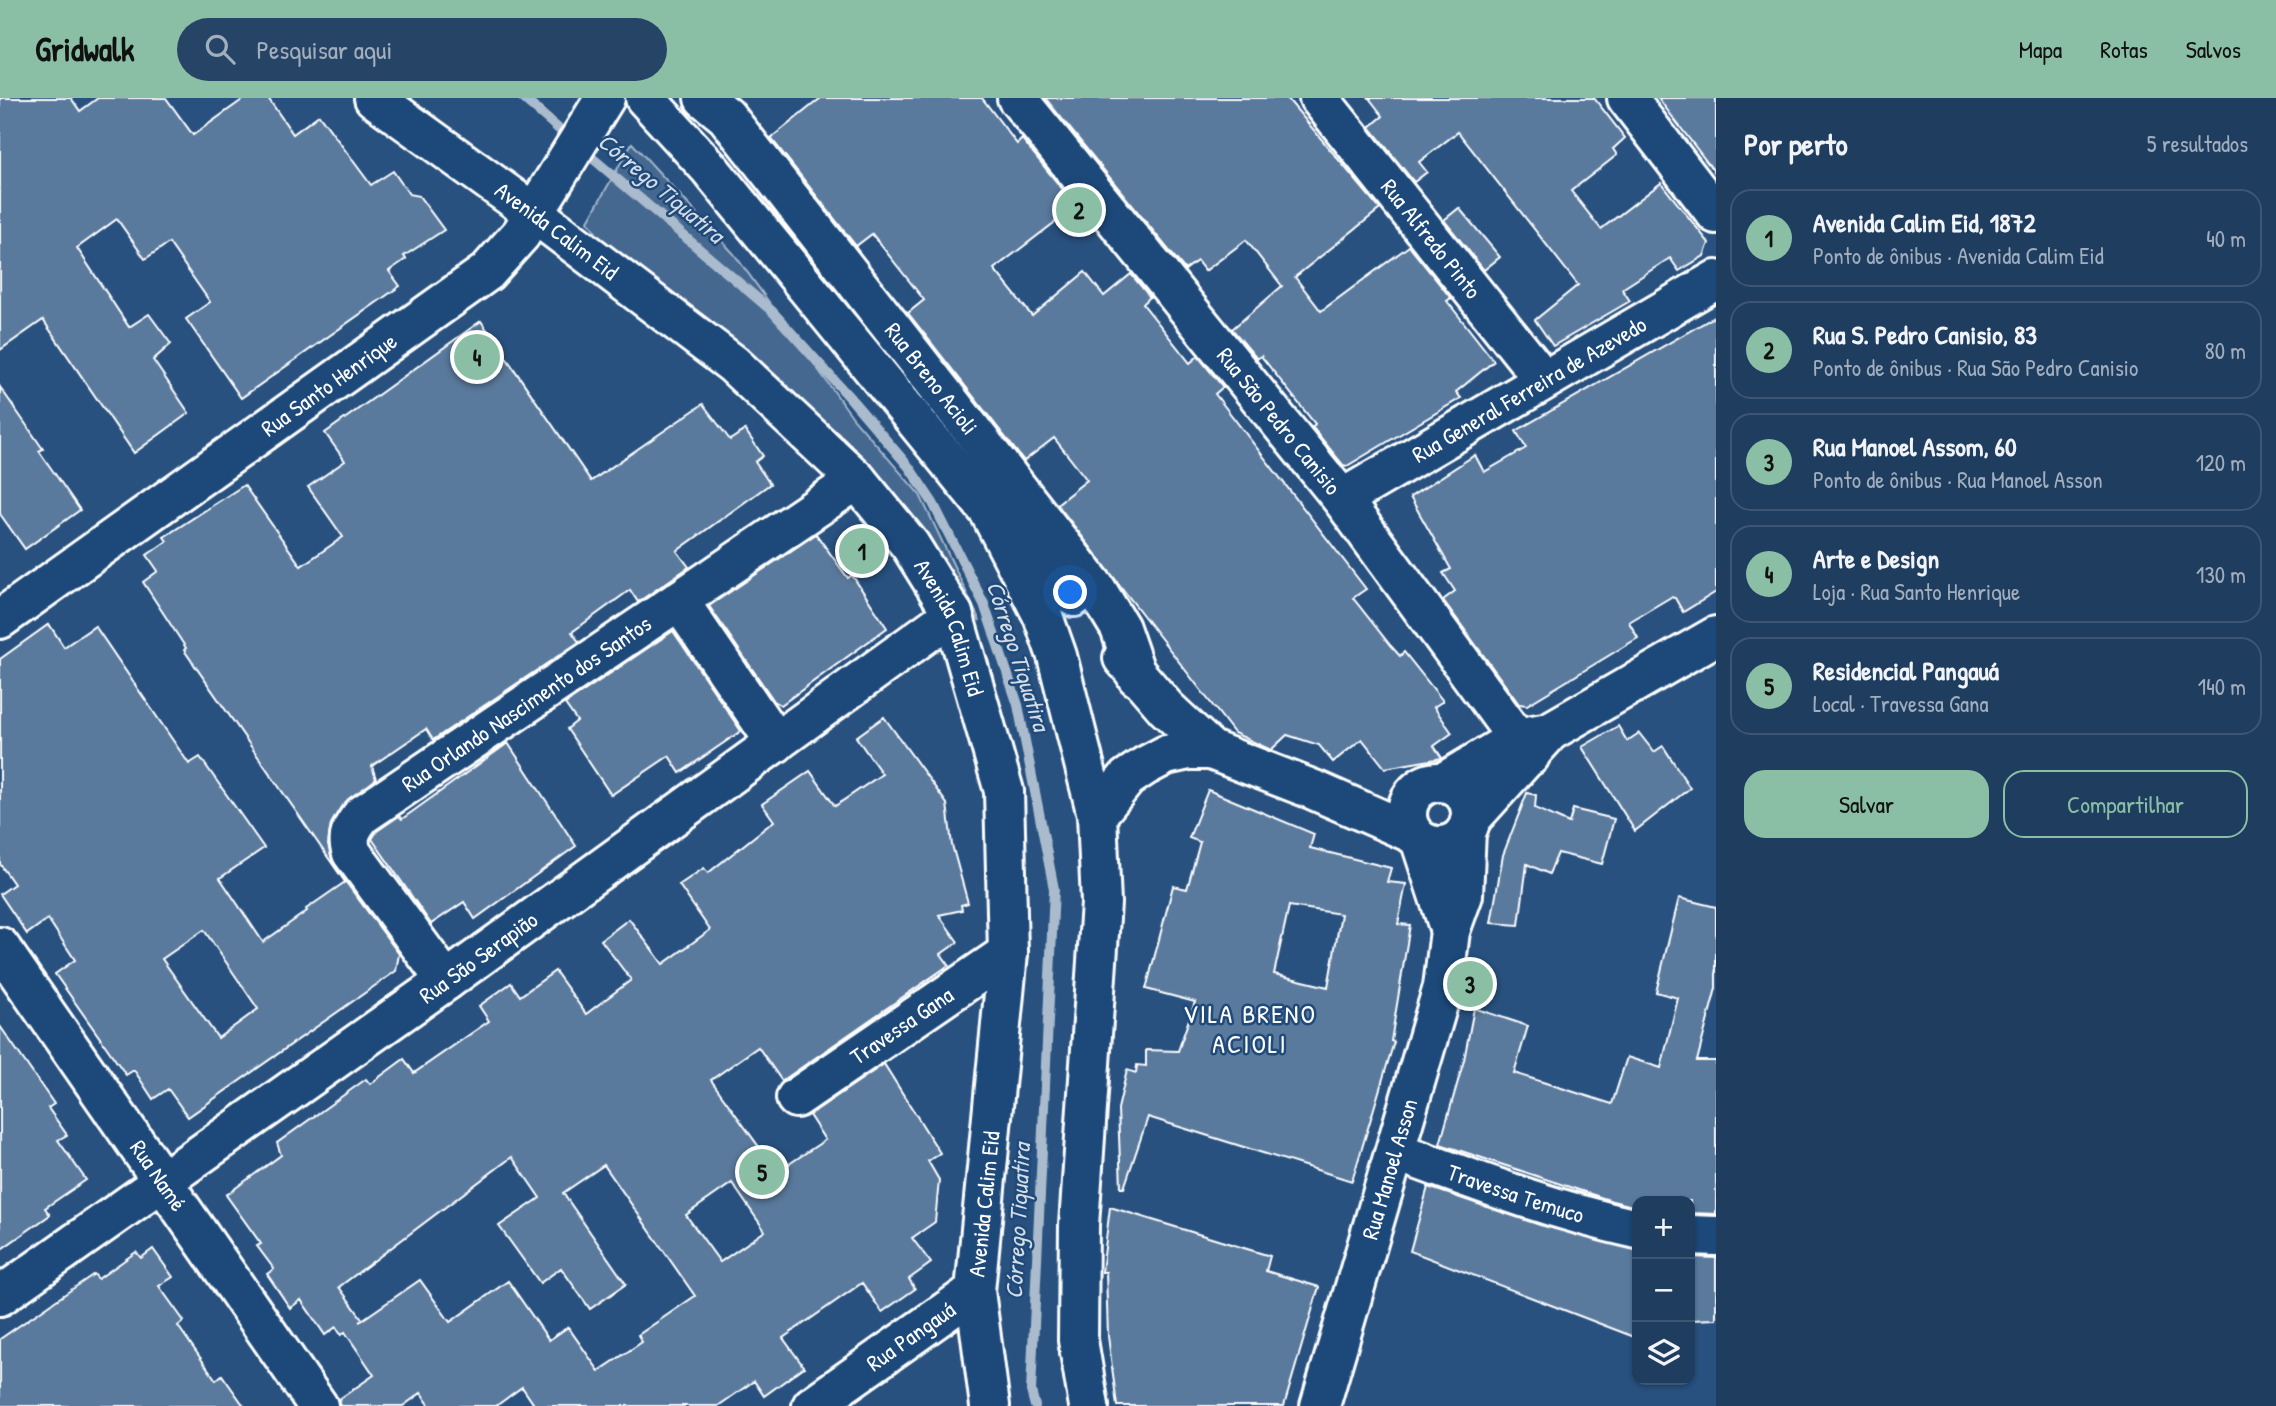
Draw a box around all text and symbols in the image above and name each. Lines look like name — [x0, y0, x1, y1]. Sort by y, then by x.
search box — [177, 18, 667, 81]
text: Gridwalk — [35, 27, 135, 71]
icon: search — [201, 30, 239, 68]
text: Pesquisar aqui — [257, 32, 392, 67]
text: Mapa — [2019, 33, 2062, 65]
text: Rotas — [2100, 33, 2148, 65]
text: Salvos — [2186, 33, 2241, 65]
text: Por perto — [1744, 124, 1848, 164]
water label: Córrego Tiquatira — [591, 125, 734, 252]
text: 5 resultados — [2147, 128, 2248, 159]
street label: Rua Alfredo Pinto — [1374, 172, 1489, 305]
street label: Avenida Calim Eid — [489, 174, 625, 287]
pin: 2 — [1056, 184, 1102, 236]
text: Avenida Calim Eid, 1872 — [1813, 205, 2036, 240]
text: 1 — [1765, 223, 1773, 254]
text: 40 m — [2206, 223, 2246, 254]
text: Ponto de ônibus · Avenida Calim Eid — [1813, 240, 2104, 271]
street label: Rua General Ferreira de Azevedo — [1406, 308, 1652, 470]
street label: Rua Breno Acioli — [878, 316, 986, 441]
text: Rua S. Pedro Canisio, 83 — [1813, 317, 2037, 352]
street label: Rua Santo Henrique — [255, 325, 403, 443]
pin: 4 — [454, 331, 500, 383]
text: 2 — [1764, 335, 1774, 366]
text: 80 m — [2205, 335, 2246, 366]
street label: Rua São Pedro Canisio — [1210, 341, 1348, 501]
text: Ponto de ônibus · Rua São Pedro Canisio — [1813, 352, 2138, 383]
text: Rua Manoel Assom, 60 — [1813, 429, 2017, 464]
text: 3 — [1764, 447, 1774, 478]
text: 120 m — [2196, 447, 2246, 478]
text: Ponto de ônibus · Rua Manoel Asson — [1813, 464, 2103, 495]
pin: 1 — [839, 525, 885, 577]
text: Arte e Design — [1813, 541, 1939, 576]
street label: Avenida Calim Eid — [907, 553, 992, 699]
text: 4 — [1765, 559, 1773, 590]
text: 130 m — [2196, 559, 2246, 590]
your location — [1053, 575, 1087, 609]
text: Loja · Rua Santo Henrique — [1813, 576, 2020, 607]
water label: Córrego Tiquatira — [979, 577, 1059, 737]
street label: Rua Orlando Nascimento dos Santos — [395, 608, 657, 799]
text: Residencial Pangauá — [1813, 653, 1999, 688]
text: 5 — [1764, 671, 1774, 702]
text: 140 m — [2198, 671, 2246, 702]
text: Local · Travessa Gana — [1813, 688, 1989, 719]
button: Salvar — [1744, 770, 1989, 838]
button: Compartilhar — [2003, 770, 2248, 838]
street label: Rua São Serapião — [413, 904, 544, 1010]
pin: 3 — [1447, 958, 1493, 1010]
street label: Travessa Gana — [844, 979, 959, 1072]
district label: VILA BRENO ACIOLI — [1183, 996, 1317, 1061]
street label: Rua Manoel Asson — [1354, 1095, 1424, 1243]
street label: Avenida Calim Eid — [960, 1129, 1007, 1278]
street label: Rua Namé — [123, 1133, 194, 1217]
water label: Córrego Tiquatira — [997, 1140, 1038, 1300]
pin: 5 — [739, 1146, 785, 1198]
street label: Travessa Temuco — [1443, 1156, 1588, 1230]
map controls — [1632, 1196, 1695, 1385]
button: + — [1632, 1196, 1695, 1259]
button: − — [1632, 1259, 1695, 1322]
street label: Rua Pangauá — [860, 1294, 961, 1378]
button: layers — [1632, 1322, 1695, 1385]

